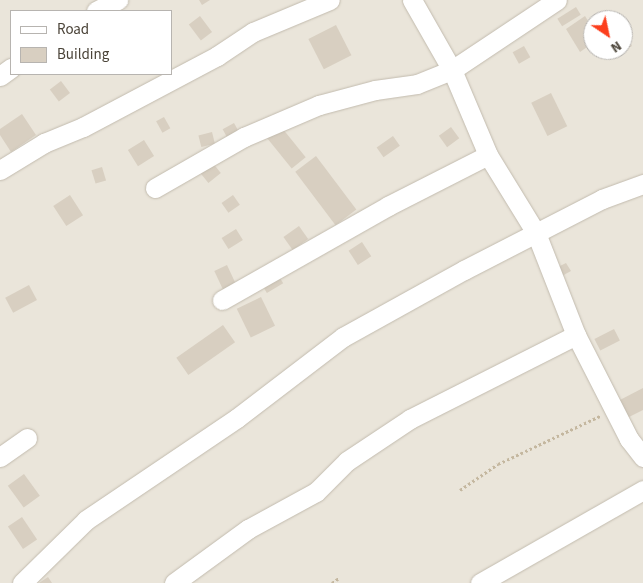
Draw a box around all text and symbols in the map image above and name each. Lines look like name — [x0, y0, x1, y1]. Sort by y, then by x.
legend — [10, 10, 172, 75]
north arrow — [583, 10, 633, 60]
text: Road — [57, 19, 89, 40]
text: N — [606, 36, 625, 58]
text: Building — [57, 44, 109, 65]

